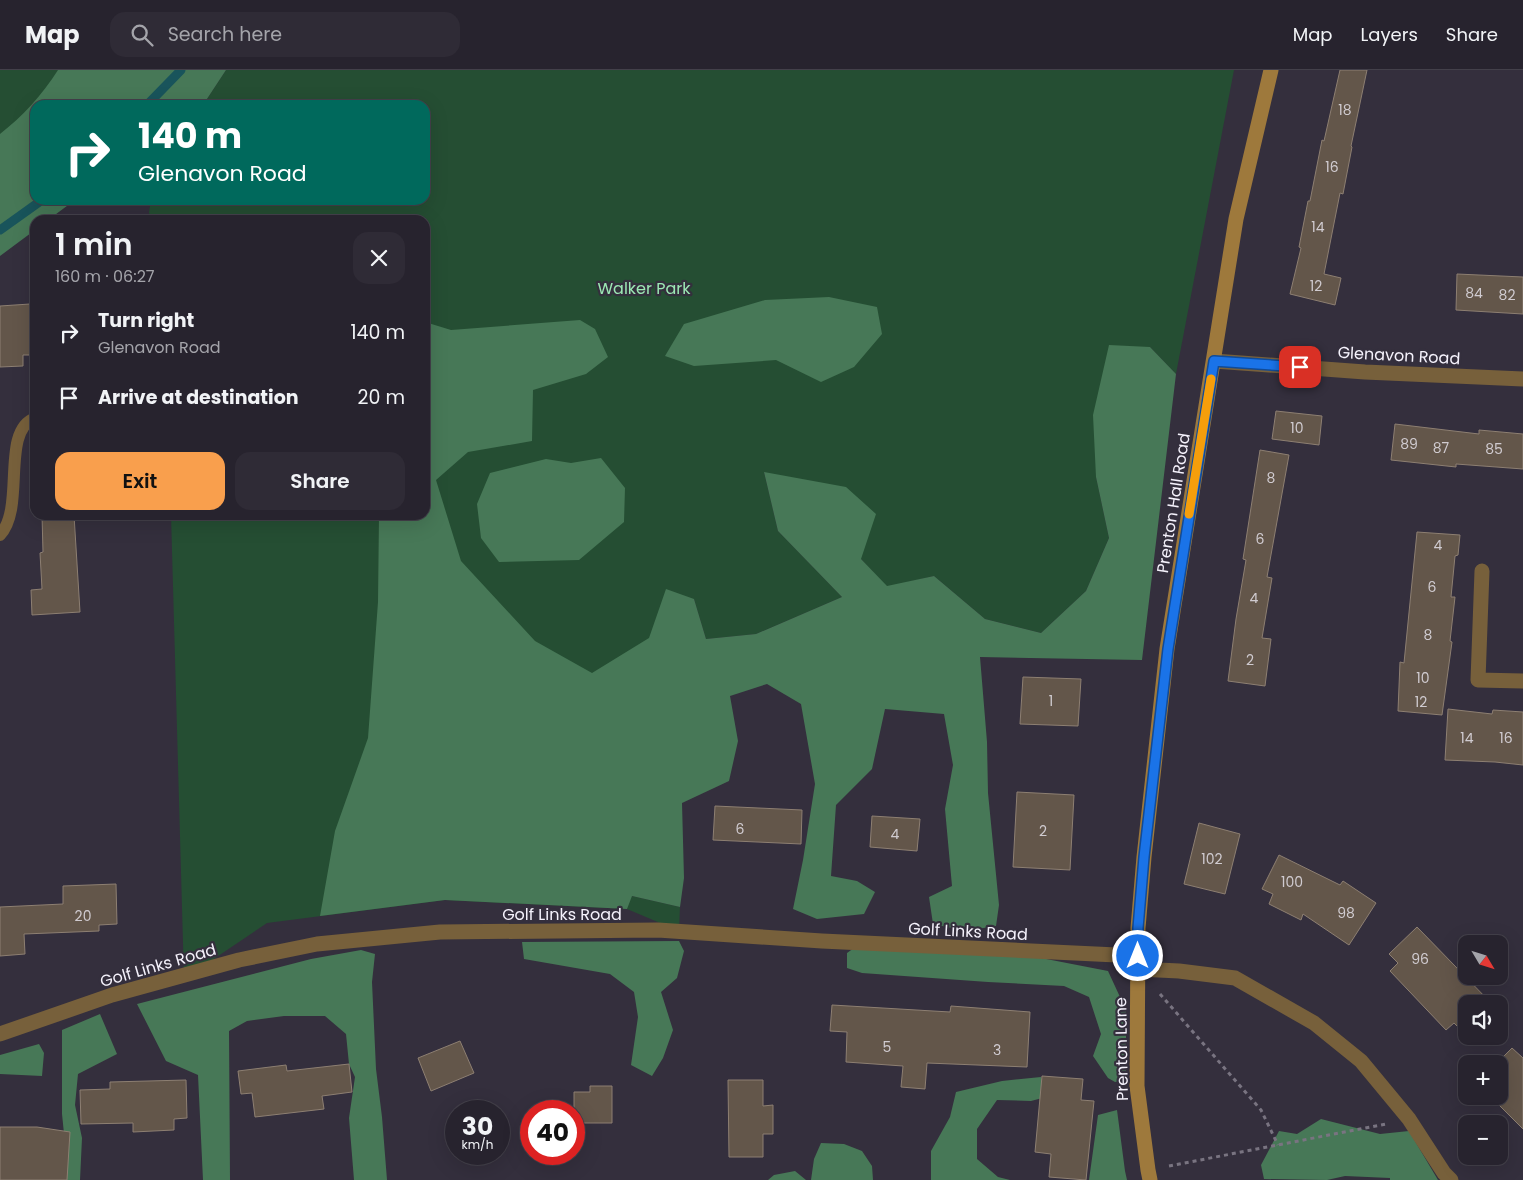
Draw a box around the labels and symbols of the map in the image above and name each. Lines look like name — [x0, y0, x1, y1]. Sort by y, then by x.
house number: 18 — [1338, 100, 1352, 120]
house number: 16 — [1325, 157, 1339, 177]
house number: 14 — [1311, 217, 1325, 237]
house number: 12 — [1310, 276, 1322, 296]
park label: Walker Park — [597, 277, 691, 300]
house number: 84 — [1465, 283, 1483, 303]
house number: 82 — [1499, 285, 1515, 305]
street label: Glenavon Road — [1337, 341, 1461, 370]
pin — [1279, 346, 1321, 388]
house number: 10 — [1290, 418, 1304, 438]
street label: Prenton Hall Road — [1151, 431, 1196, 575]
house number: 89 — [1400, 434, 1418, 454]
house number: 87 — [1433, 438, 1450, 458]
house number: 85 — [1485, 439, 1503, 459]
house number: 8 — [1267, 468, 1276, 488]
house number: 6 — [1256, 529, 1265, 549]
house number: 4 — [1434, 535, 1443, 555]
house number: 6 — [1428, 577, 1437, 597]
house number: 4 — [1250, 588, 1259, 608]
house number: 8 — [1424, 625, 1433, 645]
house number: 2 — [1246, 650, 1254, 670]
house number: 10 — [1416, 668, 1430, 688]
house number: 1 — [1049, 691, 1053, 711]
house number: 12 — [1415, 692, 1427, 712]
house number: 14 — [1460, 728, 1474, 748]
house number: 16 — [1499, 728, 1513, 748]
house number: 6 — [736, 819, 745, 839]
house number: 2 — [1039, 821, 1047, 841]
house number: 4 — [891, 824, 900, 844]
house number: 102 — [1201, 849, 1223, 869]
house number: 100 — [1281, 872, 1303, 892]
street label: Golf Links Road — [502, 903, 622, 926]
house number: 98 — [1337, 903, 1355, 923]
house number: 20 — [75, 906, 91, 926]
street label: Golf Links Road — [908, 917, 1028, 946]
position arrow — [1111, 929, 1163, 981]
north arrow — [1458, 935, 1508, 985]
street label: Golf Links Road — [97, 938, 219, 993]
house number: 96 — [1411, 949, 1429, 969]
street label: Prenton Lane — [1109, 997, 1134, 1101]
house number: 5 — [883, 1037, 891, 1057]
house number: 3 — [993, 1040, 1001, 1060]
speed limit sign: 40 — [520, 1100, 585, 1165]

